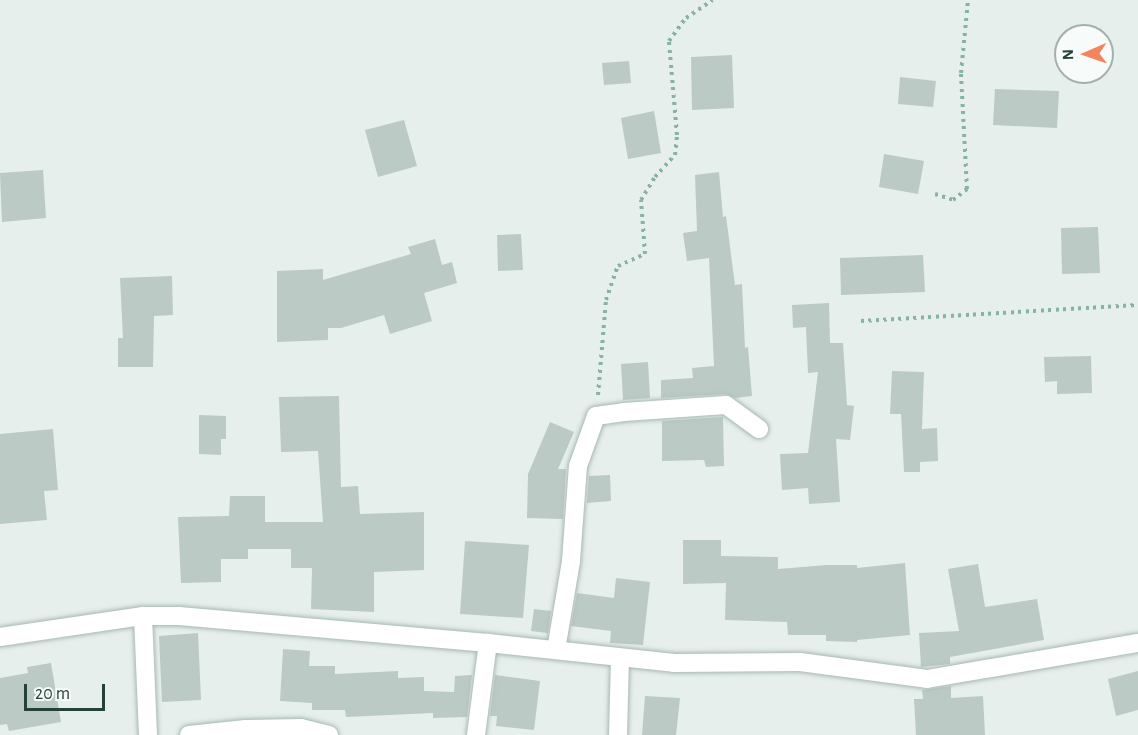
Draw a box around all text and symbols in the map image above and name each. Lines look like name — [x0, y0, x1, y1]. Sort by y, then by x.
north arrow — [1054, 24, 1114, 84]
text: N — [1060, 49, 1076, 60]
scale bar — [27, 672, 108, 710]
text: 20 m — [35, 685, 70, 703]

